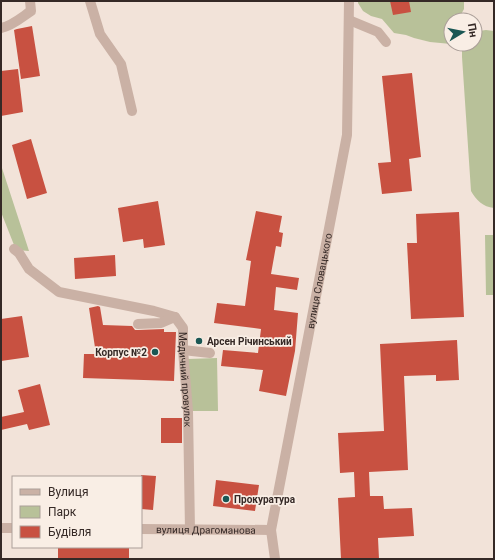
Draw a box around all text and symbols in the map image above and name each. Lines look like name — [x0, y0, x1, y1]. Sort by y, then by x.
north arrow — [443, 12, 483, 52]
text: Пн — [465, 22, 480, 38]
street label: вулиця Словацького — [305, 232, 334, 330]
street label: Медичний провулок — [177, 332, 193, 428]
marker: Арсен Річинський — [194, 336, 204, 346]
place label: Арсен Річинський — [207, 336, 292, 347]
place label: Корпус №2 — [95, 347, 147, 358]
marker: Корпус №2 — [150, 347, 160, 357]
legend — [12, 476, 142, 548]
text: Вулиця — [48, 485, 89, 499]
marker: Прокуратура — [221, 494, 231, 504]
place label: Прокуратура — [234, 494, 296, 505]
text: Парк — [48, 505, 77, 519]
street label: вулиця Драгоманова — [156, 524, 256, 536]
text: Будівля — [48, 525, 91, 539]

